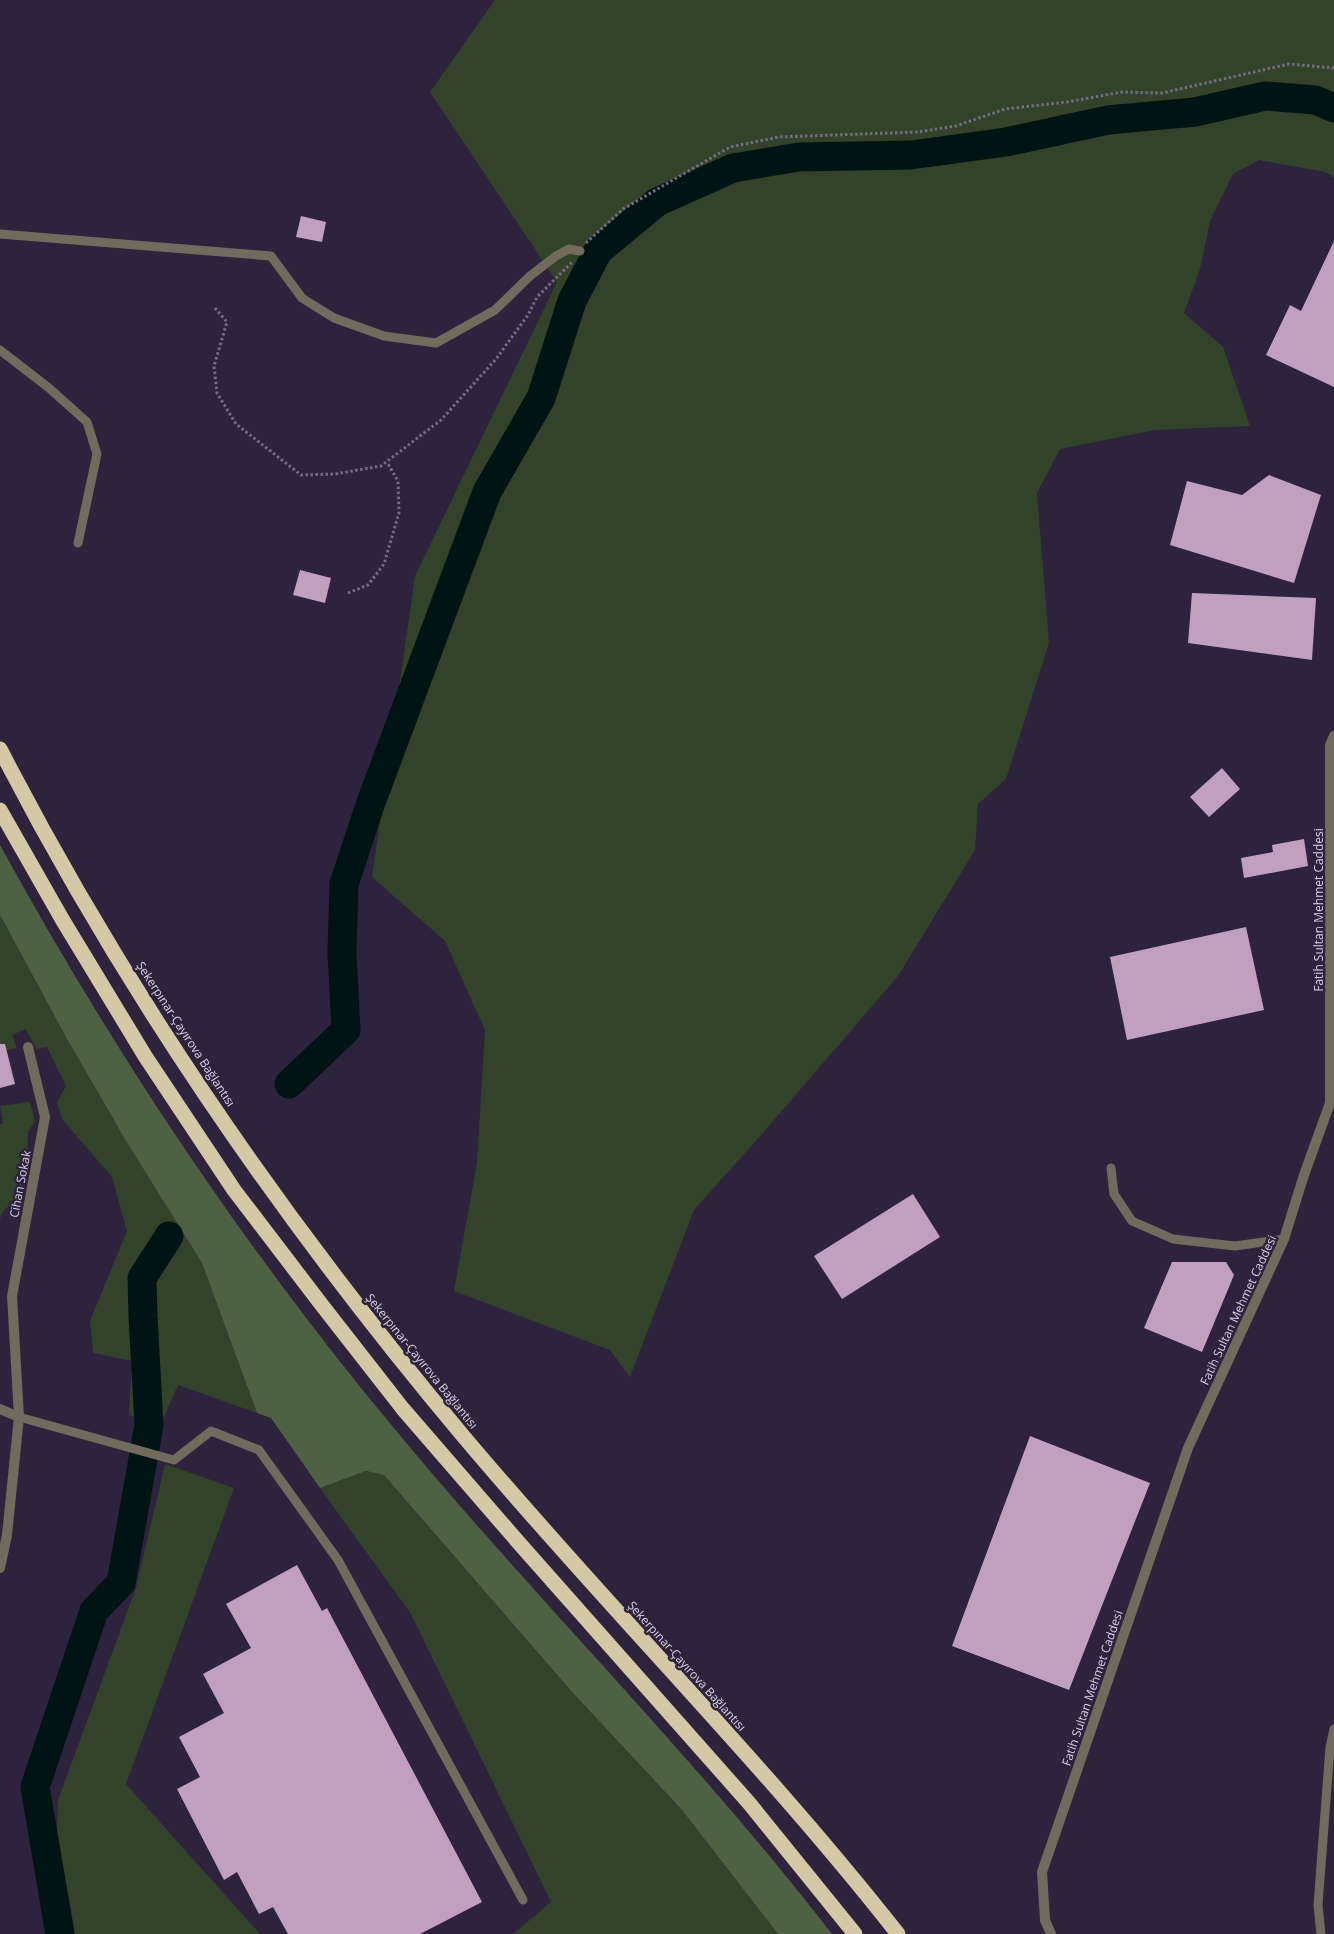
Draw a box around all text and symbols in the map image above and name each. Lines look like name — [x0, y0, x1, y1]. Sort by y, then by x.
street label: Fatih Sultan Mehmet Caddesi — [1310, 828, 1327, 992]
street label: Şekerpınar-Çayırova Bağlantısı — [133, 958, 239, 1110]
street label: Cihan Sokak — [5, 1148, 35, 1219]
street label: Fatih Sultan Mehmet Caddesi — [1196, 1232, 1280, 1388]
street label: Şekerpınar-Çayırova Bağlantısı — [362, 1290, 482, 1432]
street label: Şekerpınar-Çayırova Bağlantısı — [624, 1597, 750, 1735]
street label: Fatih Sultan Mehmet Caddesi — [1057, 1608, 1127, 1768]

